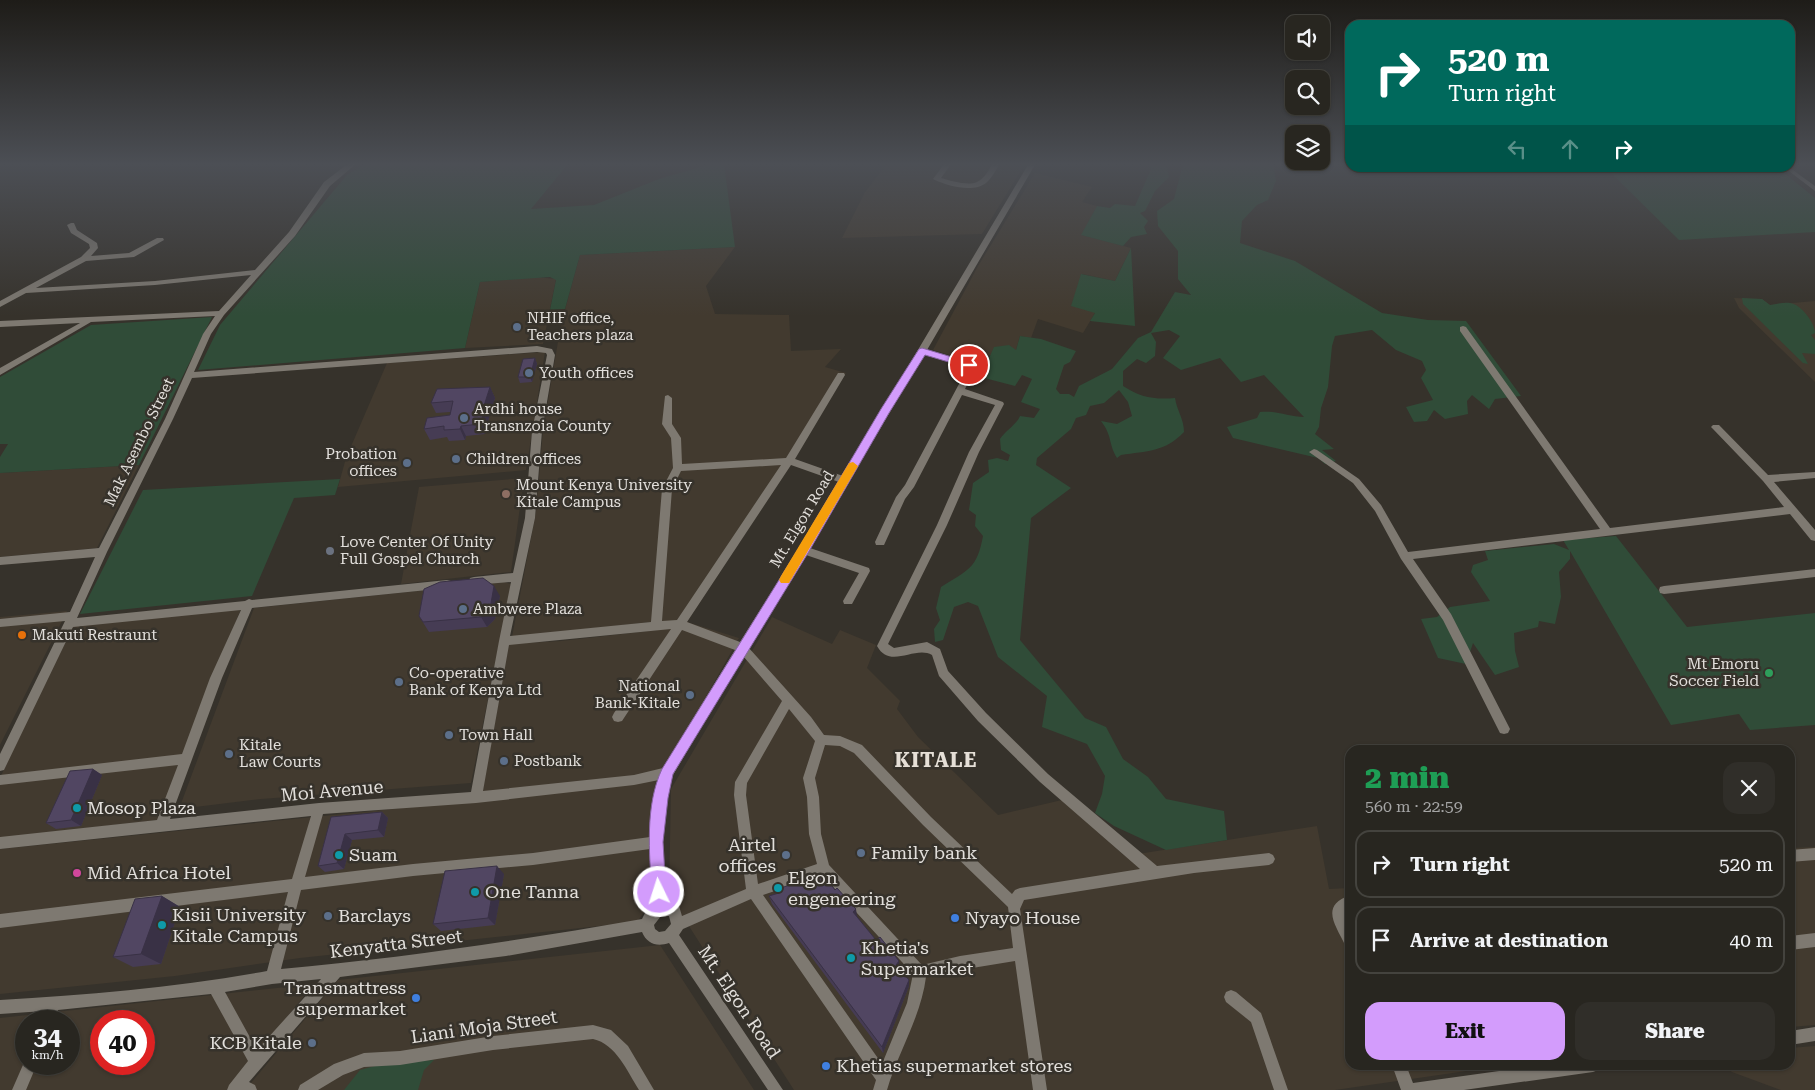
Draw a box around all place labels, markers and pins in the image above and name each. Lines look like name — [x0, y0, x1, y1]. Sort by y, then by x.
place label: NHIF office, Teachers plaza — [527, 309, 633, 344]
marker: NHIF office, Teachers plaza — [511, 321, 523, 333]
pin — [948, 344, 990, 386]
place label: Youth offices — [539, 364, 634, 382]
marker: Youth offices — [523, 367, 535, 379]
place label: Ardhi house Transnzoia County — [474, 400, 611, 435]
marker: Ardhi house Transnzoia County — [458, 412, 470, 424]
place label: Probation offices — [325, 445, 397, 480]
place label: Children offices — [466, 450, 581, 468]
marker: Children offices — [450, 453, 462, 465]
marker: Probation offices — [401, 457, 413, 469]
place label: Mount Kenya University Kitale Campus — [516, 476, 692, 511]
marker: Mount Kenya University Kitale Campus — [500, 488, 512, 500]
place label: Love Center Of Unity Full Gospel Church — [340, 533, 493, 568]
marker: Love Center Of Unity Full Gospel Church — [324, 545, 336, 557]
place label: Ambwere Plaza — [473, 600, 582, 618]
marker: Ambwere Plaza — [457, 603, 469, 615]
place label: Makuti Restraunt — [32, 626, 157, 644]
marker: Makuti Restraunt — [16, 629, 28, 641]
place label: Mt Emoru Soccer Field — [1669, 655, 1760, 690]
place label: Co-operative Bank of Kenya Ltd — [409, 664, 542, 699]
marker: Mt Emoru Soccer Field — [1763, 667, 1775, 679]
marker: Co-operative Bank of Kenya Ltd — [393, 676, 405, 688]
place label: National Bank-Kitale — [595, 677, 680, 712]
marker: National Bank-Kitale — [684, 689, 696, 701]
place label: Town Hall — [459, 726, 533, 744]
marker: Town Hall — [443, 729, 455, 741]
place label: Kitale Law Courts — [239, 736, 321, 771]
marker: Kitale Law Courts — [223, 748, 235, 760]
place label: Postbank — [514, 752, 582, 770]
marker: Postbank — [498, 755, 510, 767]
place label: Mosop Plaza — [87, 797, 196, 818]
marker: Mosop Plaza — [71, 802, 83, 814]
place label: Airtel offices — [719, 834, 776, 876]
place label: Family bank — [871, 842, 978, 863]
place label: Suam — [349, 844, 398, 865]
marker: Family bank — [855, 847, 867, 859]
marker: Suam — [333, 849, 345, 861]
marker: Airtel offices — [780, 849, 792, 861]
place label: Mid Africa Hotel — [87, 862, 231, 883]
marker: Mid Africa Hotel — [71, 867, 83, 879]
place label: Elgon engeneering — [788, 867, 896, 909]
place label: One Tanna — [485, 881, 579, 902]
marker: Elgon engeneering — [772, 882, 784, 894]
marker: One Tanna — [469, 886, 481, 898]
place label: Kisii University Kitale Campus — [172, 904, 306, 946]
place label: Barclays — [338, 905, 411, 926]
place label: Nyayo House — [965, 907, 1080, 928]
marker: Barclays — [322, 910, 334, 922]
marker: Nyayo House — [949, 912, 961, 924]
marker: Kisii University Kitale Campus — [156, 919, 168, 931]
place label: Khetia's Supermarket — [861, 937, 974, 979]
marker: Khetia's Supermarket — [845, 952, 857, 964]
place label: Transmattress supermarket — [283, 977, 406, 1019]
marker: Transmattress supermarket — [410, 992, 422, 1004]
place label: KCB Kitale — [210, 1032, 302, 1053]
marker: KCB Kitale — [306, 1037, 318, 1049]
place label: Khetias supermarket stores — [836, 1055, 1072, 1076]
marker: Khetias supermarket stores — [820, 1060, 832, 1072]

